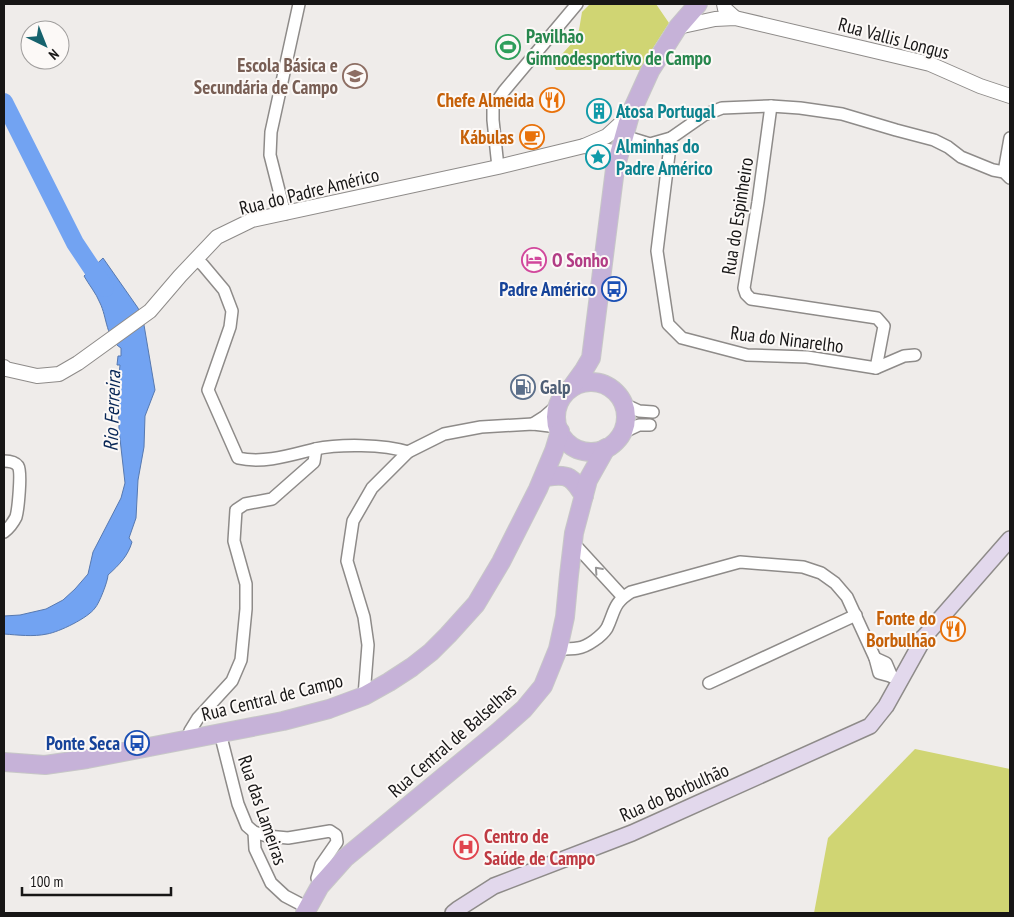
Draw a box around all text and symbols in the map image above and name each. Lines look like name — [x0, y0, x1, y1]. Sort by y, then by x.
street label: Rua Vallis Longus — [836, 12, 952, 64]
north arrow — [20, 20, 70, 70]
place label: Pavilhão Gimnodesportivo de Campo — [526, 24, 711, 70]
sports icon: Pavilhão Gimnodesportivo de Campo — [495, 34, 521, 60]
text: N — [45, 45, 63, 64]
place label: Escola Básica e Secundária de Campo — [194, 53, 338, 99]
school or university icon: Escola Básica e Secundária de Campo — [342, 63, 368, 89]
restaurant icon: Chefe Almeida — [539, 87, 565, 113]
place label: Chefe Almeida — [437, 88, 534, 112]
building icon: Atosa Portugal — [586, 98, 612, 124]
place label: Atosa Portugal — [615, 99, 716, 123]
cafe icon: Kábulas — [519, 124, 545, 150]
place label: Kábulas — [460, 125, 514, 149]
place label: Alminhas do Padre Américo — [615, 134, 713, 180]
place icon: Alminhas do Padre Américo — [585, 144, 611, 170]
street label: Rua do Espinheiro — [716, 156, 758, 276]
street label: Rua do Padre Américo — [237, 162, 381, 220]
hotel icon: O Sonho — [521, 247, 547, 273]
place label: O Sonho — [552, 248, 609, 272]
bus stop icon: Padre Américo — [601, 276, 627, 302]
place label: Padre Américo — [499, 277, 596, 301]
street label: Rua do Ninarelho — [729, 320, 845, 358]
water label: Rio Ferreira — [98, 369, 126, 452]
fuel station icon: Galp — [510, 374, 536, 400]
place label: Galp — [540, 375, 571, 399]
one-way arrow — [595, 567, 604, 576]
place label: Fonte do Borbulhão — [866, 606, 936, 652]
restaurant icon: Fonte do Borbulhão — [940, 616, 966, 642]
street label: Rua Central de Campo — [199, 668, 345, 726]
street label: Rua Central de Balselhas — [383, 678, 521, 802]
bus stop icon: Ponte Seca — [124, 730, 150, 756]
place label: Ponte Seca — [46, 731, 120, 755]
street label: Rua das Lameiras — [233, 752, 293, 868]
street label: Rua do Borbulhão — [616, 757, 732, 827]
place label: Centro de Saúde de Campo — [484, 824, 595, 870]
hospital icon: Centro de Saúde de Campo — [453, 834, 479, 860]
scale bar — [22, 864, 171, 896]
text: 100 m — [30, 872, 63, 891]

